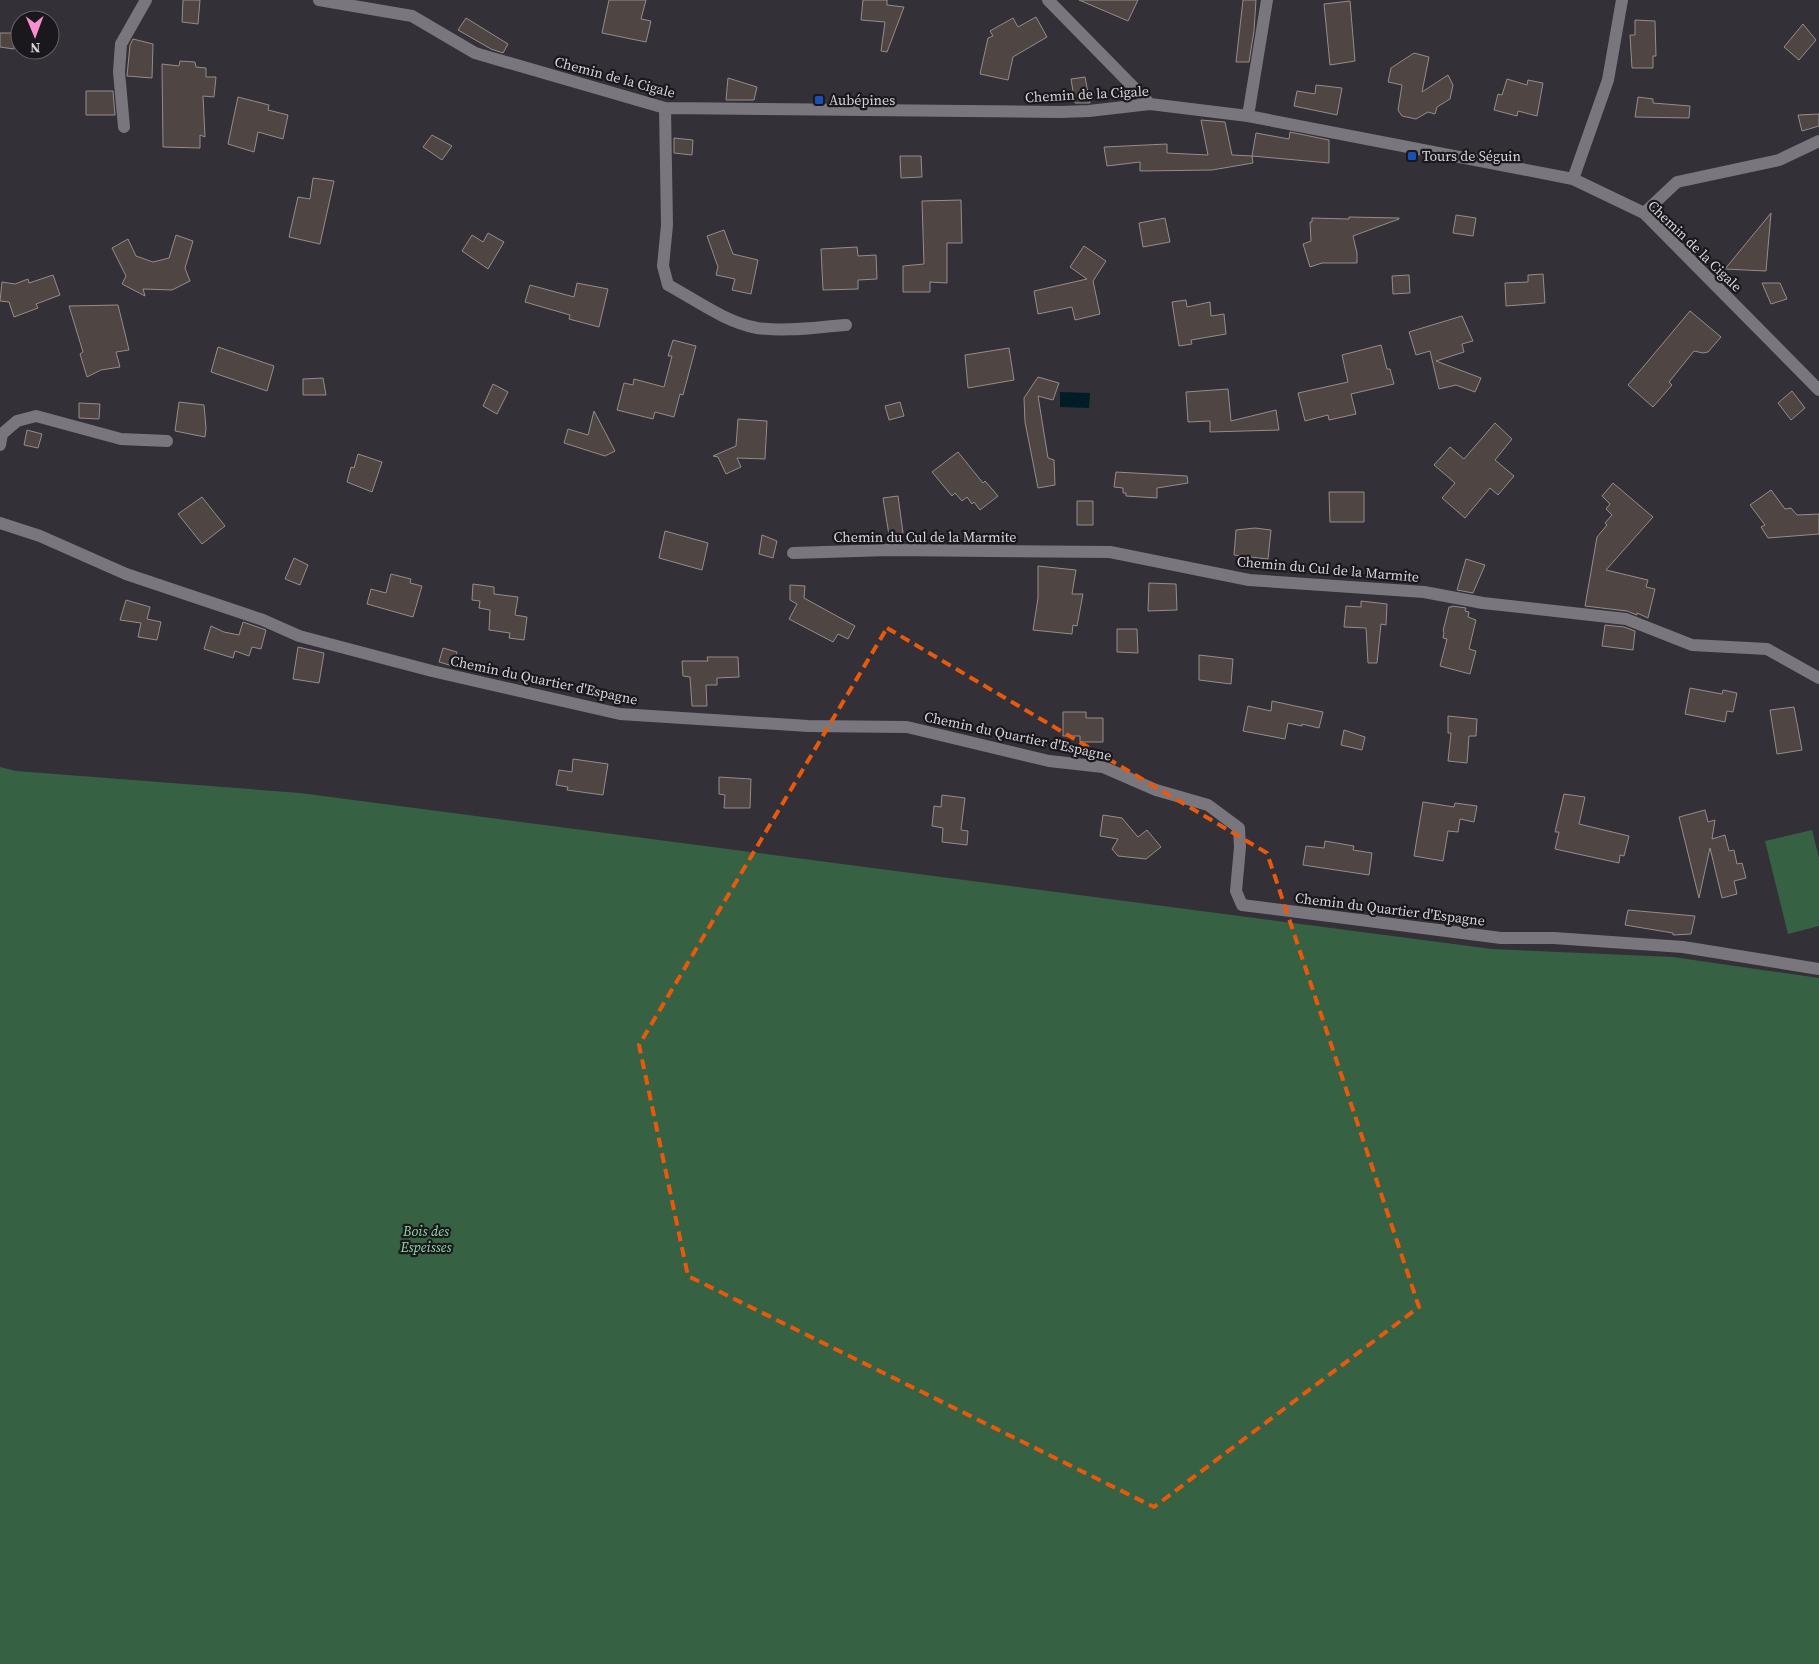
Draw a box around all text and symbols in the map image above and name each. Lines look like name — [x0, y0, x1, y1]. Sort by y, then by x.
north arrow — [10, 10, 60, 60]
text: N — [30, 38, 41, 58]
street label: Chemin de la Cigale — [552, 51, 678, 103]
street label: Chemin de la Cigale — [1025, 81, 1149, 107]
place label: Aubépines — [829, 90, 895, 110]
marker: Aubépines — [813, 94, 825, 106]
place label: Tours de Séguin — [1422, 146, 1522, 166]
marker: Tours de Séguin — [1406, 150, 1418, 162]
street label: Chemin de la Cigale — [1643, 196, 1747, 296]
street label: Chemin du Cul de la Marmite — [834, 527, 1017, 547]
street label: Chemin du Cul de la Marmite — [1236, 551, 1420, 587]
street label: Chemin du Quartier d'Espagne — [448, 650, 640, 710]
street label: Chemin du Quartier d'Espagne — [922, 706, 1114, 766]
street label: Chemin du Quartier d'Espagne — [1294, 887, 1486, 931]
park label: Bois des Espeisses — [399, 1221, 453, 1257]

